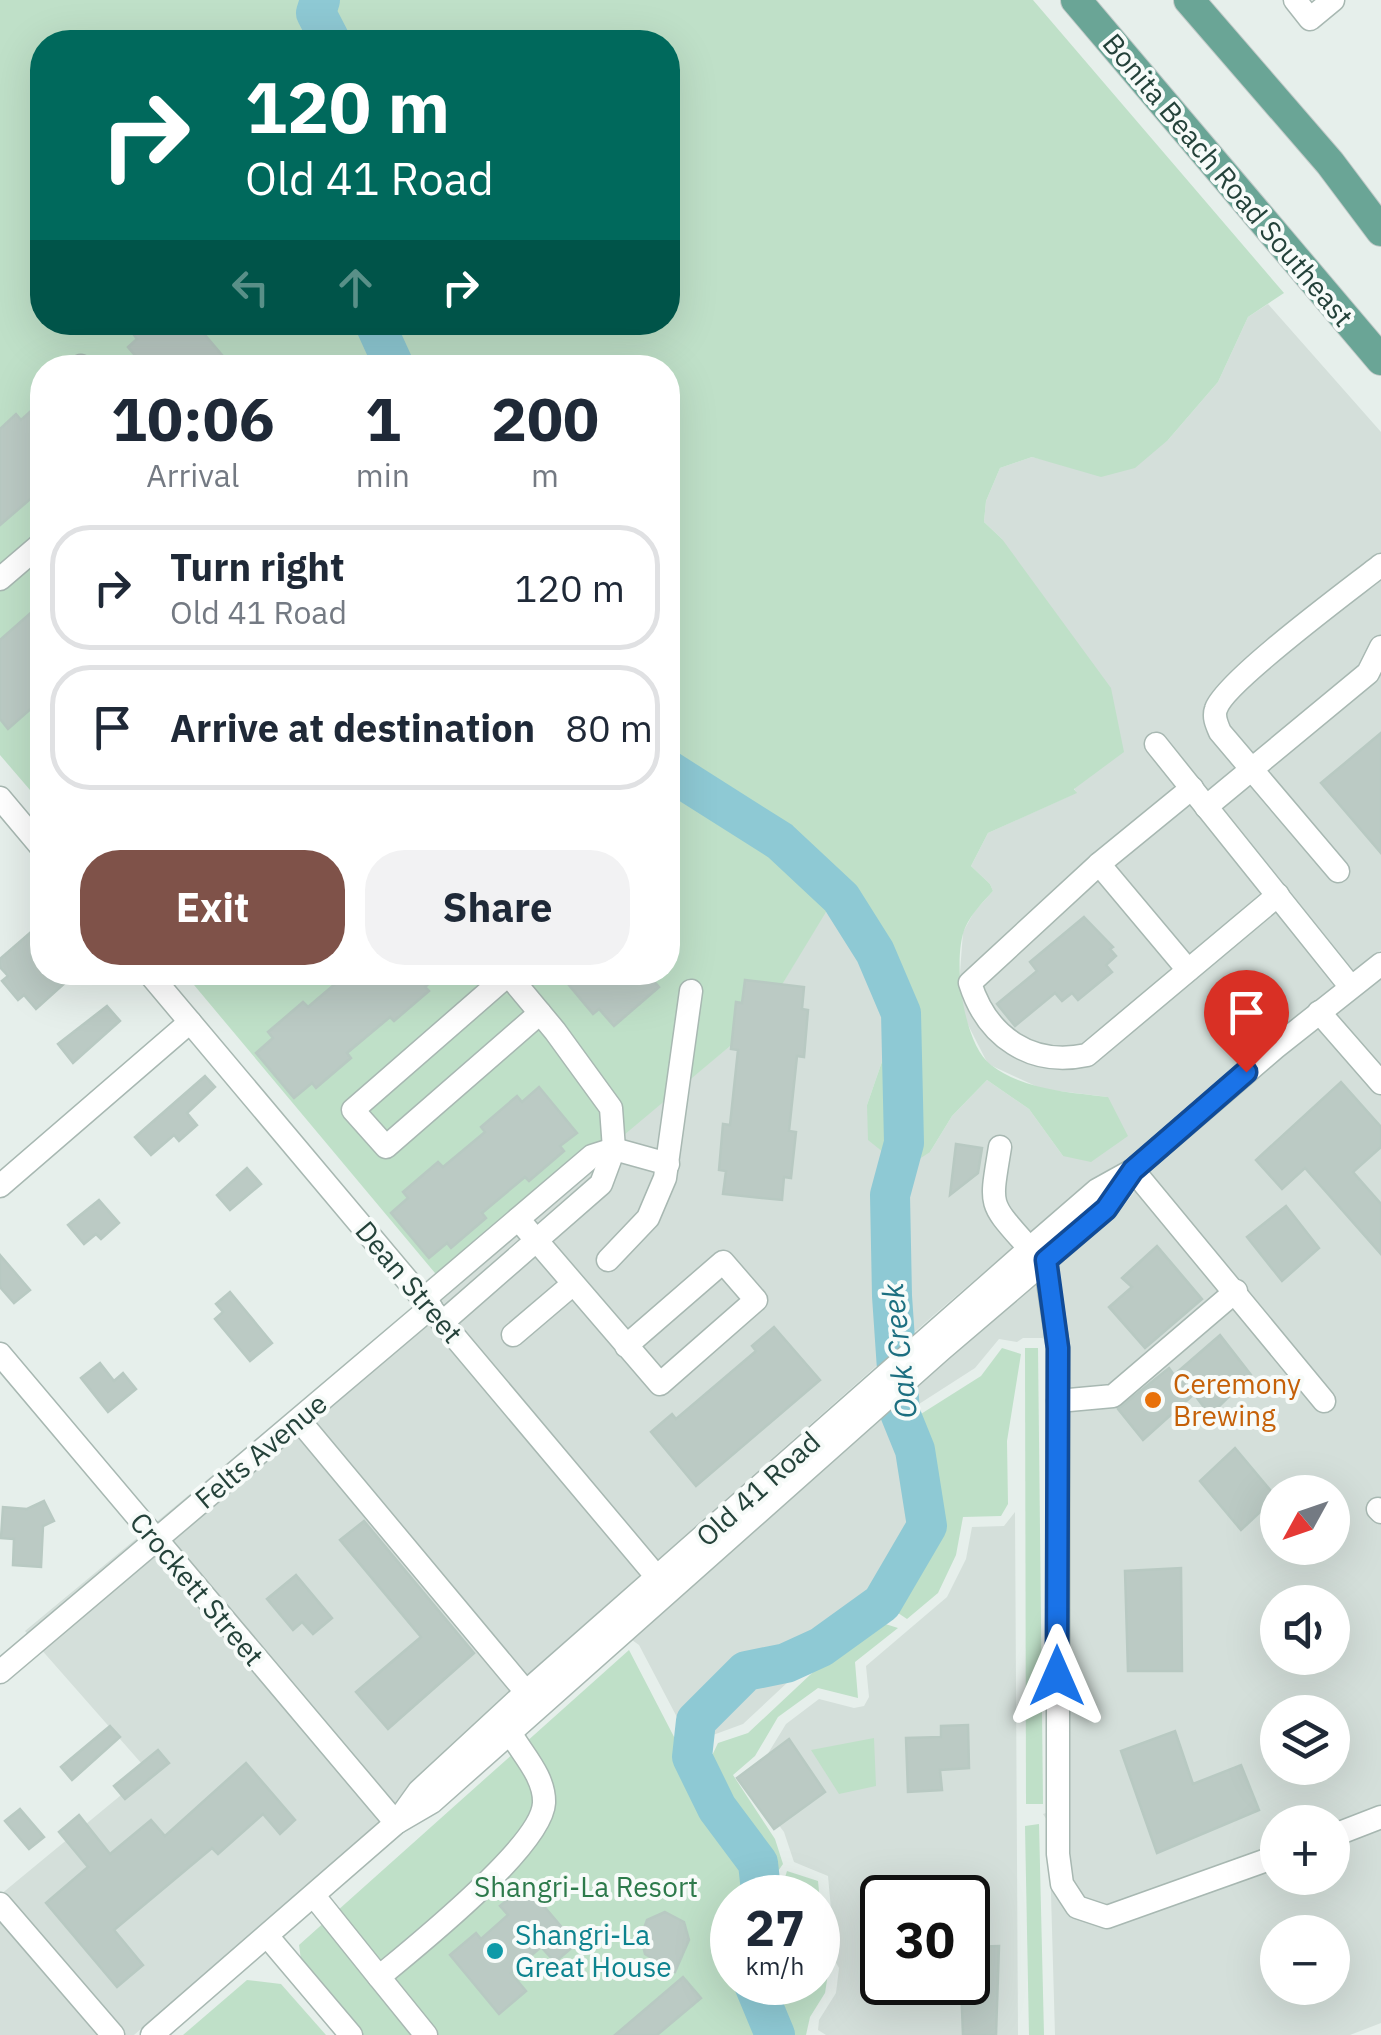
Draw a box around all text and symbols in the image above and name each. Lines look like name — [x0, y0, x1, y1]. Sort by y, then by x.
street label: Bonita Beach Road Southeast — [1095, 25, 1362, 334]
text: 120 m — [245, 61, 450, 152]
icon: right — [80, 70, 210, 200]
text: Old 41 Road — [245, 149, 494, 207]
icon: left — [223, 260, 278, 315]
icon: ahead — [328, 260, 383, 315]
icon: right — [433, 260, 488, 315]
text: 10:06 — [111, 379, 275, 458]
text: 1 — [365, 379, 401, 458]
text: 200 — [491, 379, 599, 458]
text: Arrival — [146, 454, 240, 496]
text: min — [356, 454, 410, 496]
text: m — [531, 454, 559, 496]
text: Turn right — [170, 542, 345, 591]
icon: right — [85, 560, 140, 615]
text: 120 m — [514, 563, 625, 612]
text: Old 41 Road — [170, 591, 347, 633]
icon: arrive — [85, 700, 140, 755]
text: Arrive at destination — [170, 703, 535, 752]
text: 80 m — [565, 703, 653, 752]
button: Exit — [80, 850, 345, 965]
button: Share — [365, 850, 630, 965]
pin — [1204, 970, 1289, 1073]
icon: arrive — [1219, 985, 1274, 1040]
street label: Dean Street — [348, 1213, 471, 1350]
water label: Oak Creek — [872, 1281, 925, 1421]
place label: Ceremony Brewing — [1173, 1365, 1301, 1434]
street label: Felts Avenue — [187, 1385, 334, 1517]
marker: Ceremony Brewing — [1142, 1389, 1164, 1411]
street label: Old 41 Road — [688, 1423, 828, 1554]
north arrow — [1260, 1475, 1350, 1565]
map controls — [1260, 1475, 1350, 2005]
street label: Crockett Street — [122, 1504, 273, 1673]
button: sound — [1260, 1585, 1350, 1675]
position arrow — [1005, 1624, 1109, 1728]
button: layers — [1260, 1695, 1350, 1785]
button: + — [1260, 1805, 1350, 1895]
park label: Shangri-La Resort — [474, 1868, 698, 1905]
speed limit sign: 30 — [860, 1875, 990, 2005]
text: 27 — [745, 1895, 805, 1960]
button: − — [1260, 1915, 1350, 2005]
place label: Shangri-La Great House — [515, 1916, 672, 1985]
marker: Shangri-La Great House — [484, 1940, 506, 1962]
text: km/h — [746, 1949, 804, 1982]

